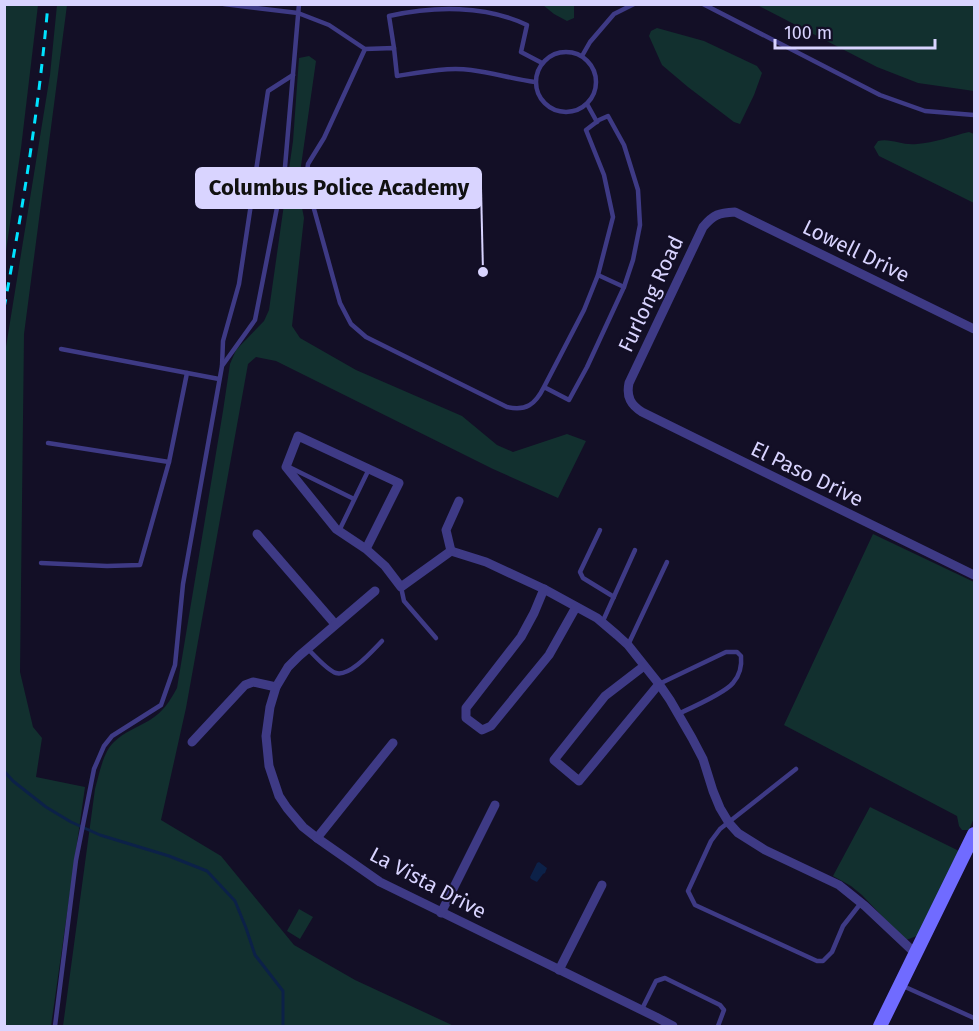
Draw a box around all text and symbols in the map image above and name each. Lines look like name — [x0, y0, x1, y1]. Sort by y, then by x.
scale bar — [775, 12, 936, 50]
text: 100 m — [784, 22, 832, 44]
callout: Columbus Police Academy — [196, 168, 481, 208]
text: Columbus Police Academy — [209, 174, 470, 201]
street label: Lowell Drive — [798, 214, 914, 288]
street label: Furlong Road — [613, 232, 689, 356]
street label: El Paso Drive — [746, 436, 868, 512]
street label: La Vista Drive — [365, 841, 491, 925]

